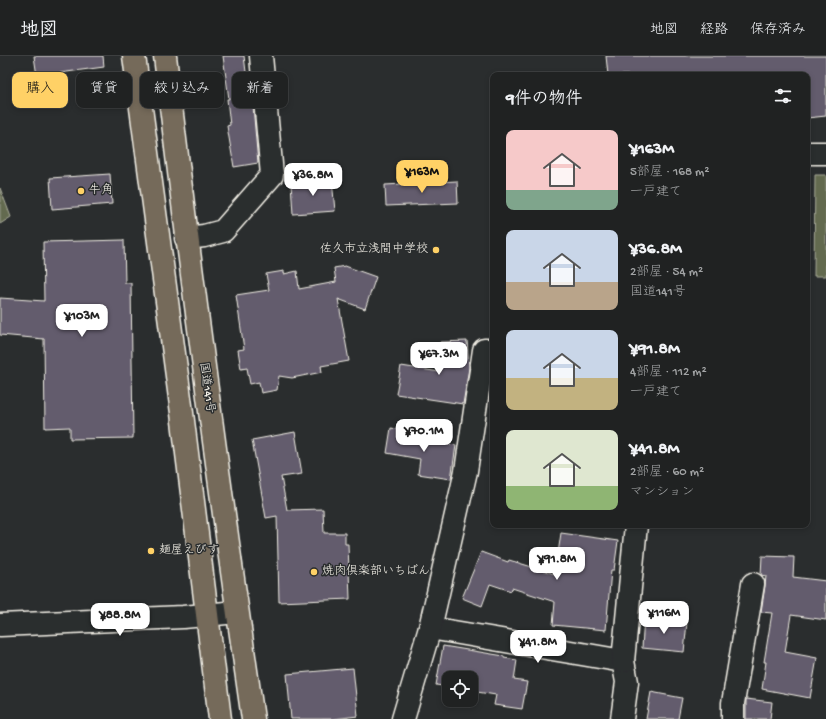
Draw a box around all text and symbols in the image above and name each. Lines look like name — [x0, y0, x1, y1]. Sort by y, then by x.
text: 地図 — [20, 20, 58, 43]
text: 地図 — [650, 22, 678, 39]
text: 経路 — [700, 22, 728, 39]
text: 保存済み — [750, 22, 806, 39]
chip: 購入 — [12, 72, 68, 108]
chip: 賃貸 — [76, 72, 132, 108]
chip: 絞り込み — [140, 72, 224, 108]
chip: 新着 — [232, 72, 288, 108]
icon: filters — [772, 85, 794, 107]
text: 9件の物件 — [506, 90, 583, 110]
text: ¥163M — [630, 140, 674, 160]
icon: home — [538, 146, 586, 194]
pin: ¥163M — [394, 160, 450, 194]
pin: ¥36.8M — [280, 163, 346, 197]
text: ¥163M — [405, 165, 439, 180]
text: 5部屋 · 168 m² — [630, 165, 710, 180]
text: ¥36.8M — [293, 168, 333, 183]
place label: 牛角 — [89, 183, 113, 198]
text: 一戸建て — [630, 185, 682, 200]
marker: 牛角 — [76, 186, 86, 196]
text: ¥36.8M — [630, 240, 682, 260]
place label: 佐久市立浅間中学校 — [320, 242, 428, 257]
marker: 佐久市立浅間中学校 — [431, 245, 441, 255]
icon: home — [538, 246, 586, 294]
text: 2部屋 · 54 m² — [630, 265, 703, 280]
text: 国道141号 — [630, 285, 686, 300]
pin: ¥103M — [54, 304, 110, 338]
text: ¥103M — [65, 309, 99, 324]
text: ¥91.8M — [630, 340, 680, 360]
pin: ¥67.3M — [406, 342, 472, 376]
icon: home — [538, 346, 586, 394]
text: ¥67.3M — [419, 347, 459, 362]
street label: 国道141号 — [195, 361, 217, 414]
text: 4部屋 · 112 m² — [630, 365, 707, 380]
text: 一戸建て — [630, 385, 682, 400]
pin: ¥70.1M — [391, 419, 457, 453]
text: ¥70.1M — [405, 424, 443, 439]
text: ¥41.8M — [630, 440, 679, 460]
icon: home — [538, 446, 586, 494]
text: 2部屋 · 60 m² — [630, 465, 704, 480]
text: マンション — [630, 485, 694, 500]
place label: 麺屋えびす — [159, 543, 219, 558]
marker: 麺屋えびす — [146, 546, 156, 556]
pin: ¥91.8M — [524, 547, 590, 581]
text: ¥91.8M — [538, 552, 576, 567]
place label: 焼肉倶楽部いちばん — [322, 564, 430, 579]
marker: 焼肉倶楽部いちばん — [309, 567, 319, 577]
pin: ¥116M — [636, 601, 692, 635]
pin: ¥88.8M — [87, 603, 153, 637]
text: ¥116M — [648, 606, 680, 621]
text: ¥88.8M — [100, 608, 140, 623]
pin: ¥41.8M — [505, 630, 571, 664]
text: ¥41.8M — [519, 635, 557, 650]
map controls — [442, 671, 478, 707]
button: locate — [442, 671, 478, 707]

